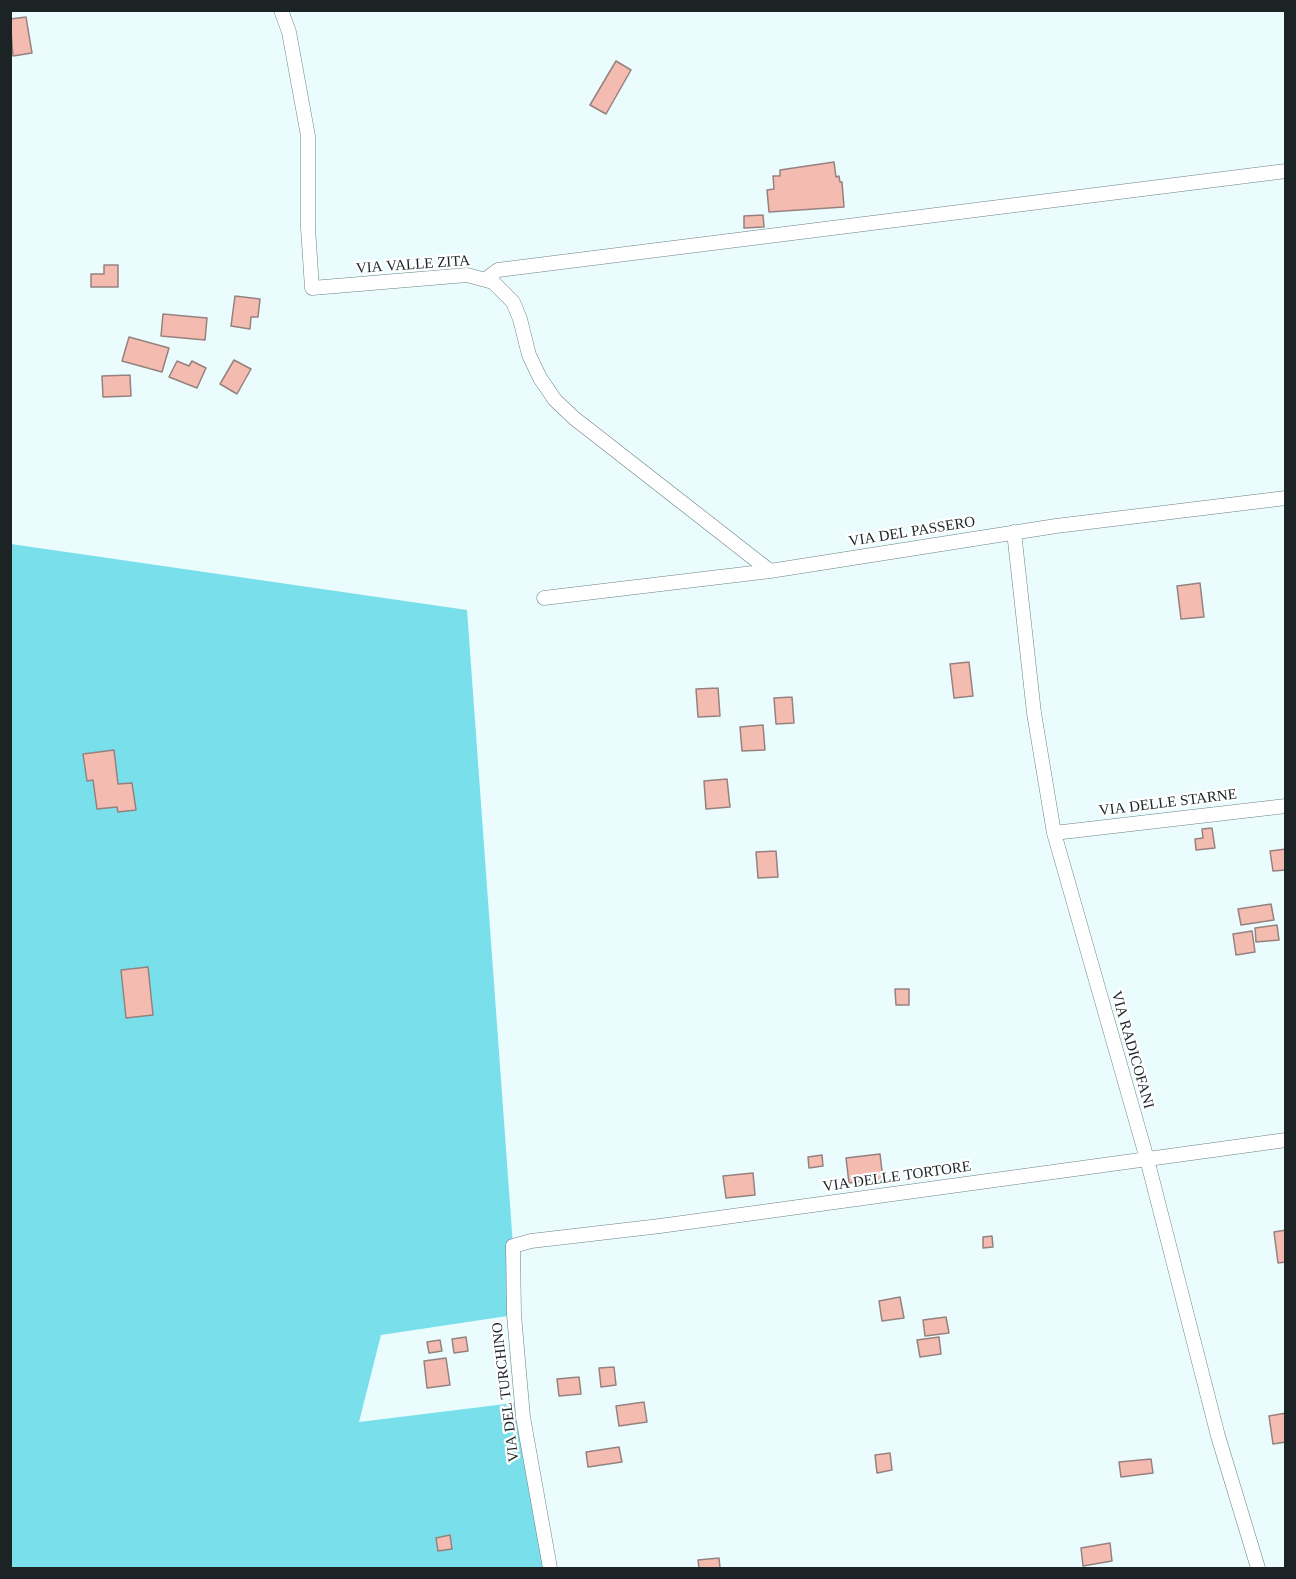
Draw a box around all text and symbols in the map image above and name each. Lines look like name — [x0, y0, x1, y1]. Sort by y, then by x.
street label: VIA VALLE ZITA — [355, 252, 471, 278]
street label: VIA DEL PASSERO — [847, 513, 977, 551]
street label: VIA DELLE STARNE — [1098, 786, 1238, 820]
street label: VIA RADICOFANI — [1107, 989, 1157, 1111]
street label: VIA DELLE TORTORE — [822, 1158, 972, 1196]
street label: VIA DEL TURCHINO — [488, 1321, 524, 1463]

